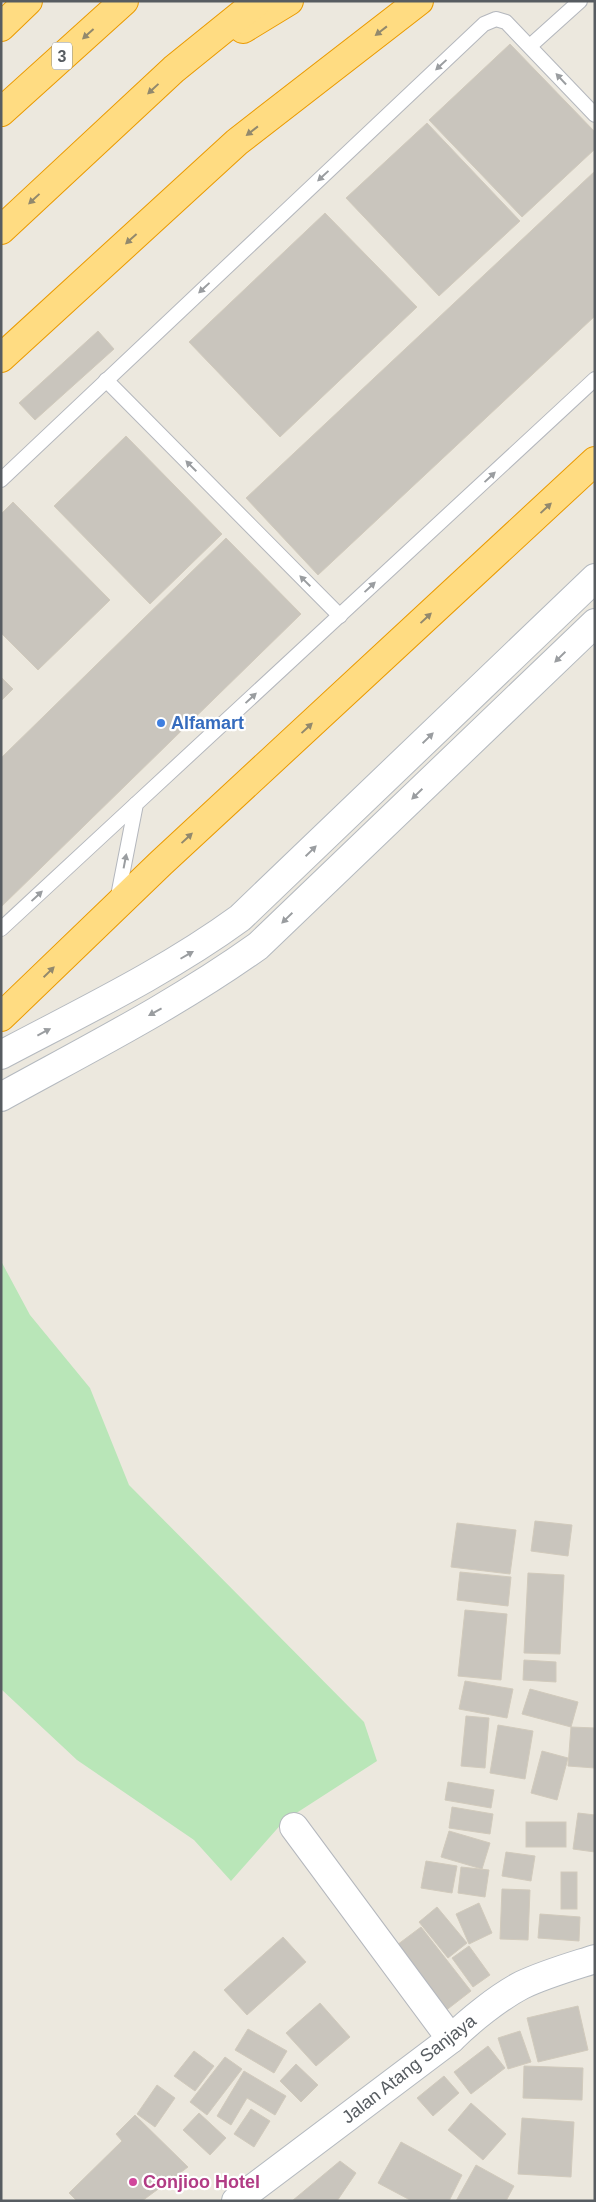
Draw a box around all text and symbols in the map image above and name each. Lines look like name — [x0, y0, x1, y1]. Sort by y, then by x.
one-way arrow — [374, 26, 387, 36]
one-way arrow — [82, 28, 94, 40]
road number: 3 — [52, 42, 72, 70]
one-way arrow — [435, 59, 447, 71]
one-way arrow — [555, 74, 567, 86]
one-way arrow — [148, 83, 160, 95]
one-way arrow — [246, 125, 259, 136]
one-way arrow — [317, 170, 329, 182]
one-way arrow — [29, 193, 41, 205]
one-way arrow — [126, 233, 138, 245]
one-way arrow — [199, 282, 211, 294]
one-way arrow — [185, 460, 197, 472]
one-way arrow — [483, 471, 495, 483]
one-way arrow — [539, 502, 551, 514]
one-way arrow — [299, 575, 311, 587]
one-way arrow — [364, 581, 376, 593]
one-way arrow — [420, 612, 432, 624]
one-way arrow — [554, 651, 566, 663]
one-way arrow — [245, 692, 257, 704]
place label: Alfamart — [171, 713, 244, 733]
marker: Alfamart — [155, 717, 167, 729]
one-way arrow — [300, 722, 312, 734]
one-way arrow — [422, 732, 434, 744]
one-way arrow — [411, 788, 423, 800]
one-way arrow — [181, 832, 193, 844]
one-way arrow — [305, 845, 317, 857]
one-way arrow — [121, 853, 129, 869]
one-way arrow — [31, 890, 43, 902]
one-way arrow — [282, 912, 294, 924]
one-way arrow — [180, 951, 195, 959]
one-way arrow — [43, 966, 55, 978]
one-way arrow — [148, 1007, 162, 1016]
one-way arrow — [38, 1028, 51, 1037]
street label: Jalan Atang Sanjaya — [338, 2010, 481, 2127]
place label: Conjioo Hotel — [143, 2172, 260, 2192]
marker: Conjioo Hotel — [127, 2176, 139, 2188]

